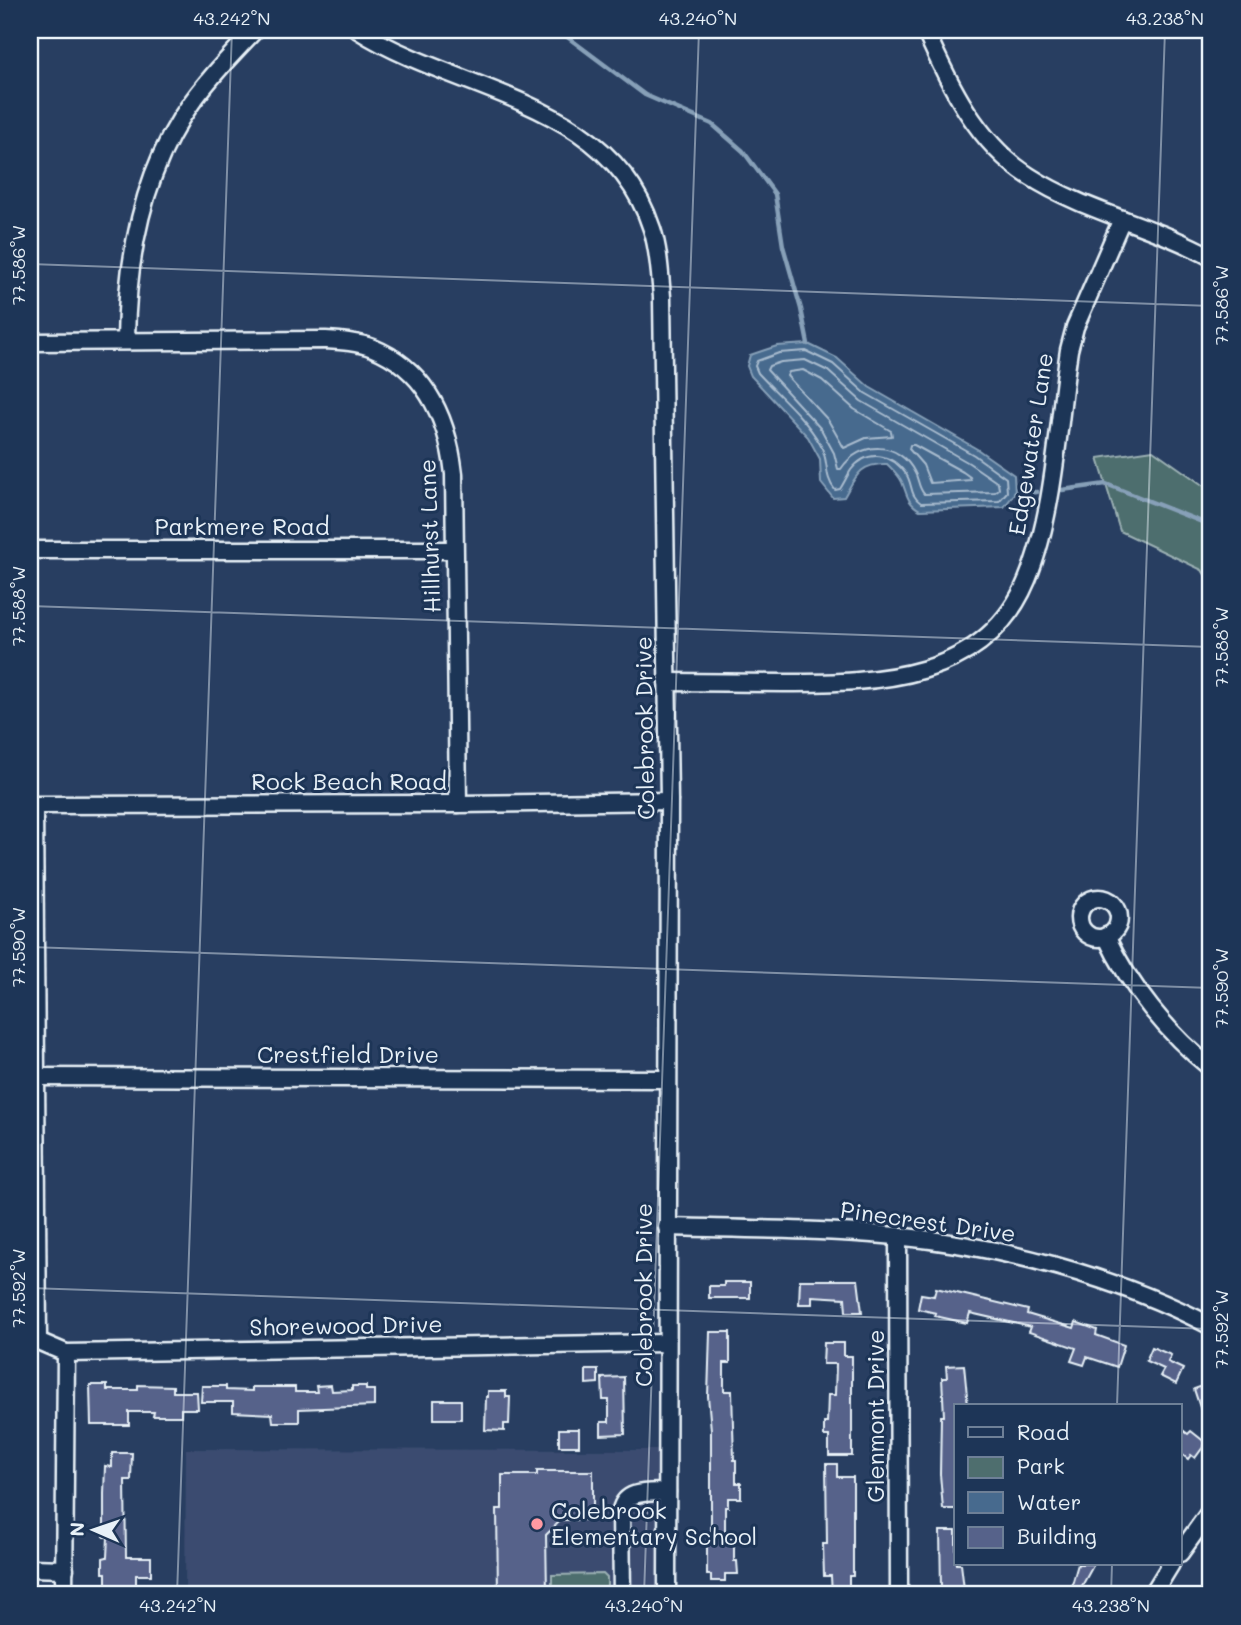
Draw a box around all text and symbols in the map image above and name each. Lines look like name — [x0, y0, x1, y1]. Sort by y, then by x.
text: 43.242°N — [193, 6, 271, 30]
text: 43.240°N — [659, 6, 737, 30]
text: 43.238°N — [1126, 6, 1204, 30]
text: 77.586°W — [6, 225, 30, 305]
text: 77.586°W — [1209, 265, 1233, 345]
street label: Edgewater Lane — [1001, 351, 1059, 537]
street label: Hillhurst Lane — [411, 458, 447, 614]
street label: Parkmere Road — [154, 511, 330, 541]
text: 77.588°W — [6, 566, 30, 646]
text: 77.588°W — [1209, 607, 1233, 687]
street label: Colebrook Drive — [627, 636, 661, 820]
street label: Rock Beach Road — [251, 766, 447, 796]
text: 77.590°W — [6, 907, 30, 987]
text: 77.590°W — [1209, 948, 1233, 1028]
street label: Crestfield Drive — [257, 1039, 439, 1069]
street label: Pinecrest Drive — [838, 1194, 1018, 1248]
street label: Colebrook Drive — [628, 1203, 658, 1387]
text: 77.592°W — [6, 1248, 30, 1328]
text: 77.592°W — [1209, 1289, 1233, 1369]
street label: Shorewood Drive — [249, 1308, 443, 1342]
street label: Glenmont Drive — [860, 1330, 890, 1502]
legend — [954, 1404, 1182, 1566]
text: Road — [1017, 1418, 1069, 1445]
text: Park — [1017, 1452, 1065, 1479]
text: Water — [1017, 1488, 1081, 1515]
place label: Colebrook Elementary School — [551, 1495, 757, 1551]
north arrow — [60, 1496, 130, 1566]
marker: Colebrook Elementary School — [529, 1516, 545, 1532]
text: N — [64, 1522, 89, 1537]
text: Building — [1017, 1522, 1097, 1549]
text: 43.242°N — [139, 1593, 217, 1617]
text: 43.240°N — [605, 1593, 683, 1617]
text: 43.238°N — [1072, 1593, 1150, 1617]

